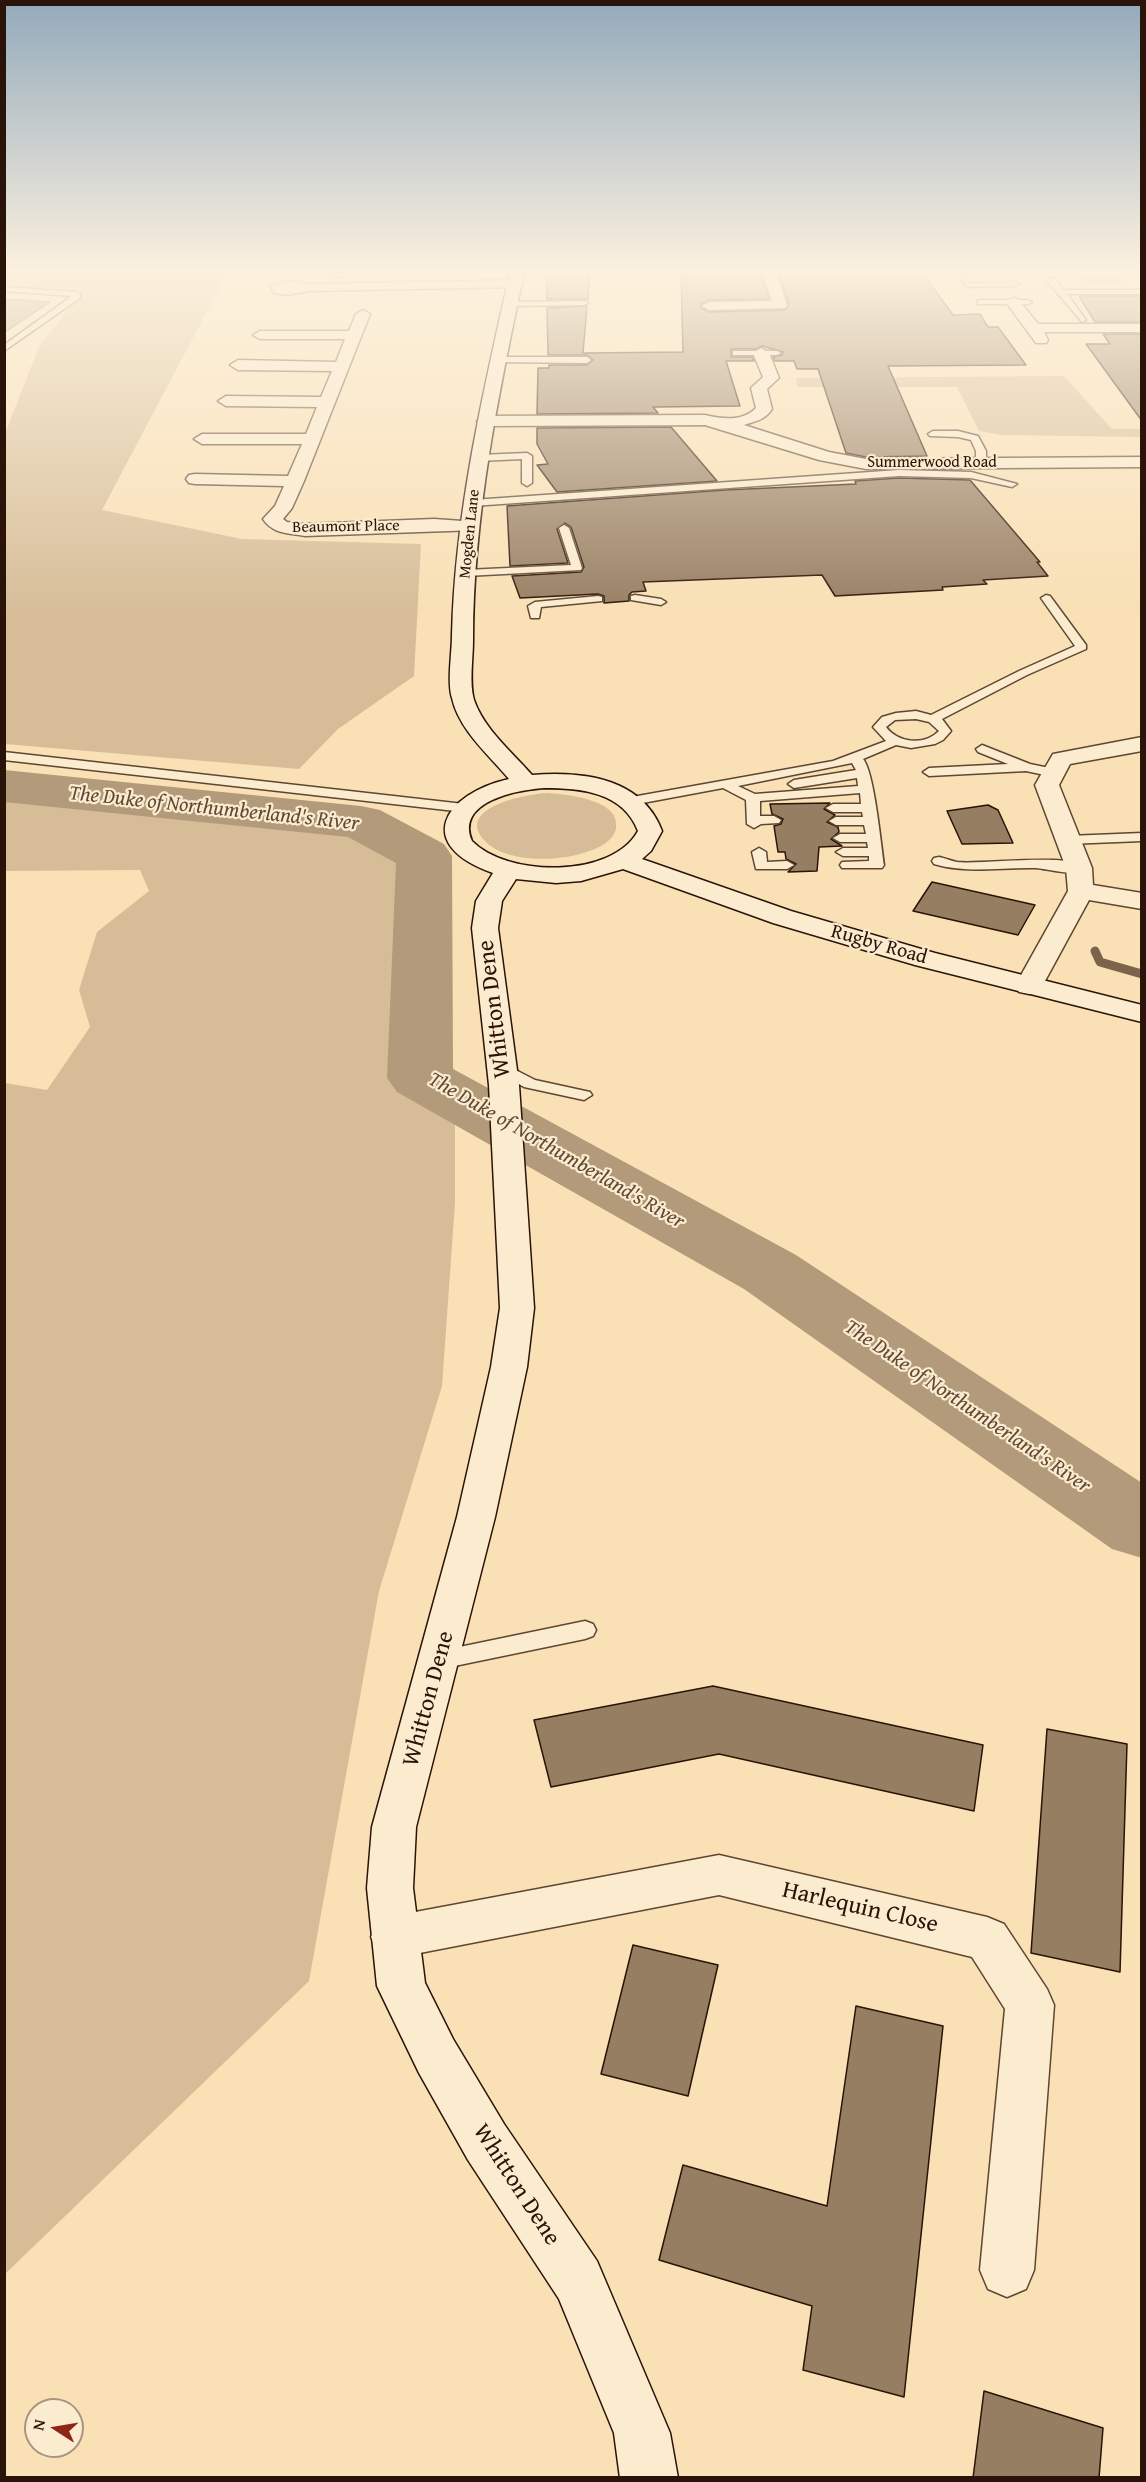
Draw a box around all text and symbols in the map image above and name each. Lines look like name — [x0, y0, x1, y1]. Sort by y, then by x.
street label: Summerwood Road — [867, 453, 997, 473]
street label: Mogden Lane — [456, 488, 484, 580]
street label: Beaumont Place — [292, 516, 400, 538]
water label: The Duke of Northumberland's River — [68, 781, 360, 837]
street label: Rugby Road — [828, 920, 930, 970]
street label: Whitton Dene — [472, 938, 518, 1080]
water label: The Duke of Northumberland's River — [423, 1067, 689, 1235]
water label: The Duke of Northumberland's River — [839, 1315, 1095, 1499]
street label: Whitton Dene — [397, 1628, 461, 1770]
street label: Harlequin Close — [779, 1876, 941, 1940]
street label: Whitton Dene — [466, 2119, 566, 2251]
north arrow — [24, 2398, 84, 2458]
text: N — [25, 2417, 51, 2432]

